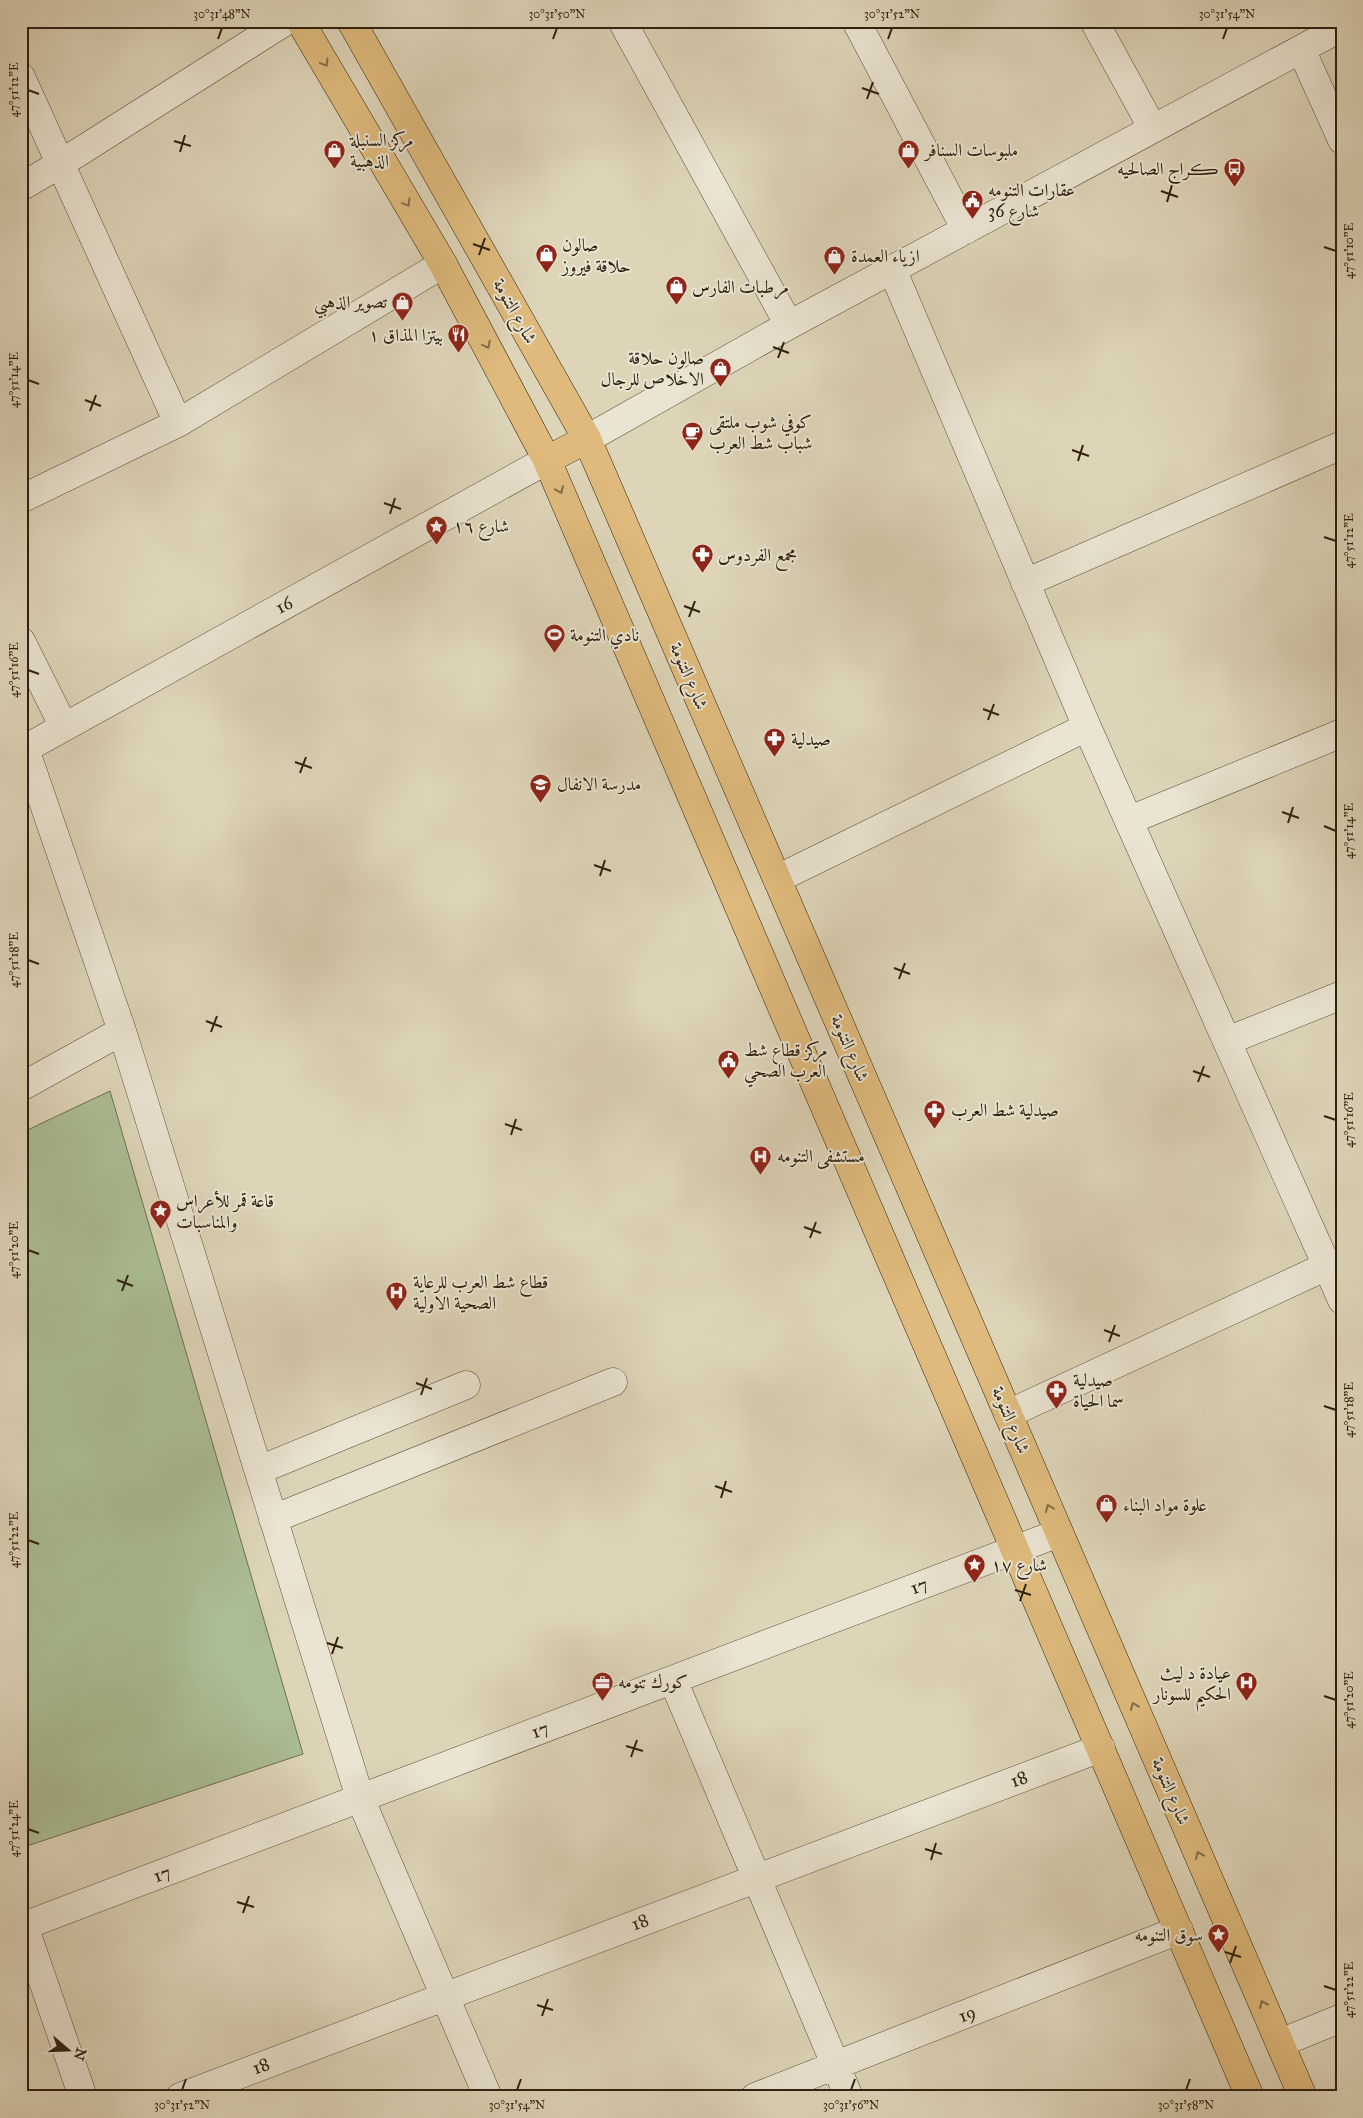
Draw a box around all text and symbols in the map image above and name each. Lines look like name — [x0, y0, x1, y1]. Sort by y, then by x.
text: 30°31'48"N — [193, 7, 251, 21]
text: 30°31'50"N — [529, 7, 585, 21]
text: 30°31'52"N — [864, 7, 920, 21]
text: 30°31'54"N — [1199, 7, 1255, 21]
one-way arrow — [318, 58, 328, 67]
text: 47°51'12"E — [7, 62, 21, 118]
place label: مركز السنبلة الذهبية — [349, 129, 413, 172]
shop icon: مركز السنبلة الذهبية — [322, 138, 346, 169]
shop icon: ملبوسات السنافر — [897, 138, 921, 169]
place label: ملبوسات السنافر — [923, 139, 1018, 162]
bus stop icon: ڪراج الصالحيه — [1223, 157, 1247, 188]
place label: ڪراج الصالحيه — [1117, 158, 1219, 185]
place label: عقارات التنومه شارع 36 — [988, 179, 1075, 226]
public building icon: عقارات التنومه شارع 36 — [960, 188, 984, 219]
one-way arrow — [401, 198, 411, 207]
text: 47°51'10"E — [1342, 223, 1356, 279]
place label: صالون حلاقة فيروز — [560, 234, 631, 277]
shop icon: صالون حلاقة فيروز — [534, 243, 558, 274]
shop icon: ازياء العمدة — [823, 244, 847, 275]
place label: ازياء العمدة — [851, 245, 920, 267]
street label: شارع التنومة — [485, 275, 542, 349]
shop icon: مرطبات الفارس — [664, 275, 688, 306]
place label: مرطبات الفارس — [692, 276, 789, 300]
shop icon: تصوير الذهبي — [391, 290, 415, 321]
place label: تصوير الذهبي — [314, 291, 388, 319]
restaurant icon: بيتزا المذاق ١ — [447, 323, 471, 354]
place label: بيتزا المذاق ١ — [368, 324, 443, 346]
one-way arrow — [480, 340, 490, 349]
place label: صالون حلاقة الاخلاص للرجال — [601, 347, 704, 391]
text: 47°51'14"E — [7, 352, 21, 408]
shop icon: صالون حلاقة الاخلاص للرجال — [708, 356, 732, 387]
place label: كوفي شوب ملتقى شباب شط العرب — [709, 411, 812, 455]
cafe icon: كوفي شوب ملتقى شباب شط العرب — [681, 420, 705, 451]
one-way arrow — [554, 485, 565, 494]
text: 47°51'12"E — [1342, 513, 1356, 569]
place icon: شارع ١٦ — [425, 514, 449, 545]
place label: شارع ١٦ — [453, 515, 509, 541]
pharmacy icon: مجمع الفردوس — [690, 543, 714, 574]
place label: مجمع الفردوس — [718, 544, 797, 571]
street label: 16 — [272, 591, 297, 619]
sports icon: نادي التنومة — [542, 623, 566, 654]
place label: نادي التنومة — [570, 624, 639, 650]
street label: شارع التنومة — [661, 639, 713, 715]
text: 47°51'16"E — [7, 642, 21, 698]
pharmacy icon: صيدلية — [763, 727, 787, 758]
place label: صيدلية — [791, 728, 831, 750]
school or university icon: مدرسة الانفال — [529, 772, 553, 803]
place label: مدرسة الانفال — [557, 773, 641, 795]
text: 47°51'14"E — [1342, 803, 1356, 859]
text: 47°51'18"E — [7, 932, 21, 988]
street label: شارع التنومة — [822, 1011, 874, 1087]
place label: مركز قطاع شط العرب الصحي — [744, 1039, 827, 1088]
public building icon: مركز قطاع شط العرب الصحي — [716, 1048, 740, 1079]
text: 47°51'16"E — [1342, 1092, 1356, 1148]
pharmacy icon: صيدلية شط العرب — [923, 1098, 947, 1129]
place label: صيدلية شط العرب — [951, 1099, 1059, 1122]
hospital icon: مستشفى التنومه — [749, 1144, 773, 1175]
place label: مستشفى التنومه — [777, 1145, 865, 1169]
place label: قاعة قمر للأعراس والمناسبات — [176, 1190, 274, 1233]
place icon: قاعة قمر للأعراس والمناسبات — [148, 1199, 172, 1230]
text: 47°51'20"E — [7, 1221, 21, 1279]
place label: قطاع شط العرب للرعاية الصحية الاولية — [413, 1271, 548, 1314]
hospital icon: قطاع شط العرب للرعاية الصحية الاولية — [385, 1280, 409, 1311]
place label: صيدلية سما الحياة — [1073, 1369, 1124, 1412]
pharmacy icon: صيدلية سما الحياة — [1045, 1378, 1069, 1409]
text: 47°51'18"E — [1342, 1382, 1356, 1438]
street label: شارع التنومة — [983, 1383, 1035, 1459]
shop icon: علوة مواد البناء — [1095, 1493, 1119, 1524]
place label: علوة مواد البناء — [1123, 1494, 1207, 1516]
one-way arrow — [1044, 1504, 1055, 1513]
text: 47°51'22"E — [7, 1512, 21, 1568]
place icon: شارع ١٧ — [963, 1553, 987, 1584]
place label: شارع ١٧ — [991, 1554, 1047, 1580]
street label: 17 — [907, 1573, 931, 1599]
place label: عيادة د ليث الحكيم للسونار — [1151, 1662, 1231, 1712]
office icon: كورك تنومه — [590, 1670, 614, 1701]
place label: كورك تنومه — [618, 1671, 688, 1693]
hospital icon: عيادة د ليث الحكيم للسونار — [1235, 1671, 1259, 1702]
text: 47°51'20"E — [1342, 1671, 1356, 1729]
one-way arrow — [1130, 1702, 1140, 1711]
street label: 17 — [528, 1717, 552, 1743]
street label: شارع التنومة — [1143, 1754, 1195, 1830]
street label: 18 — [1007, 1766, 1031, 1792]
text: 47°51'24"E — [7, 1800, 21, 1858]
one-way arrow — [1194, 1851, 1205, 1860]
street label: 17 — [150, 1861, 174, 1887]
street label: 18 — [628, 1909, 652, 1935]
place icon: سوق التنومه — [1207, 1923, 1231, 1954]
place label: سوق التنومه — [1134, 1924, 1203, 1946]
text: 47°51'22"E — [1342, 1962, 1356, 2018]
one-way arrow — [1259, 2000, 1270, 2009]
street label: 19 — [955, 2001, 979, 2027]
north arrow — [42, 2026, 92, 2076]
text: N — [70, 2046, 90, 2063]
street label: 18 — [249, 2053, 273, 2079]
text: 30°31'52"N — [154, 2098, 210, 2112]
text: 30°31'54"N — [489, 2098, 545, 2112]
text: 30°31'56"N — [823, 2098, 879, 2112]
text: 30°31'58"N — [1158, 2098, 1214, 2112]

